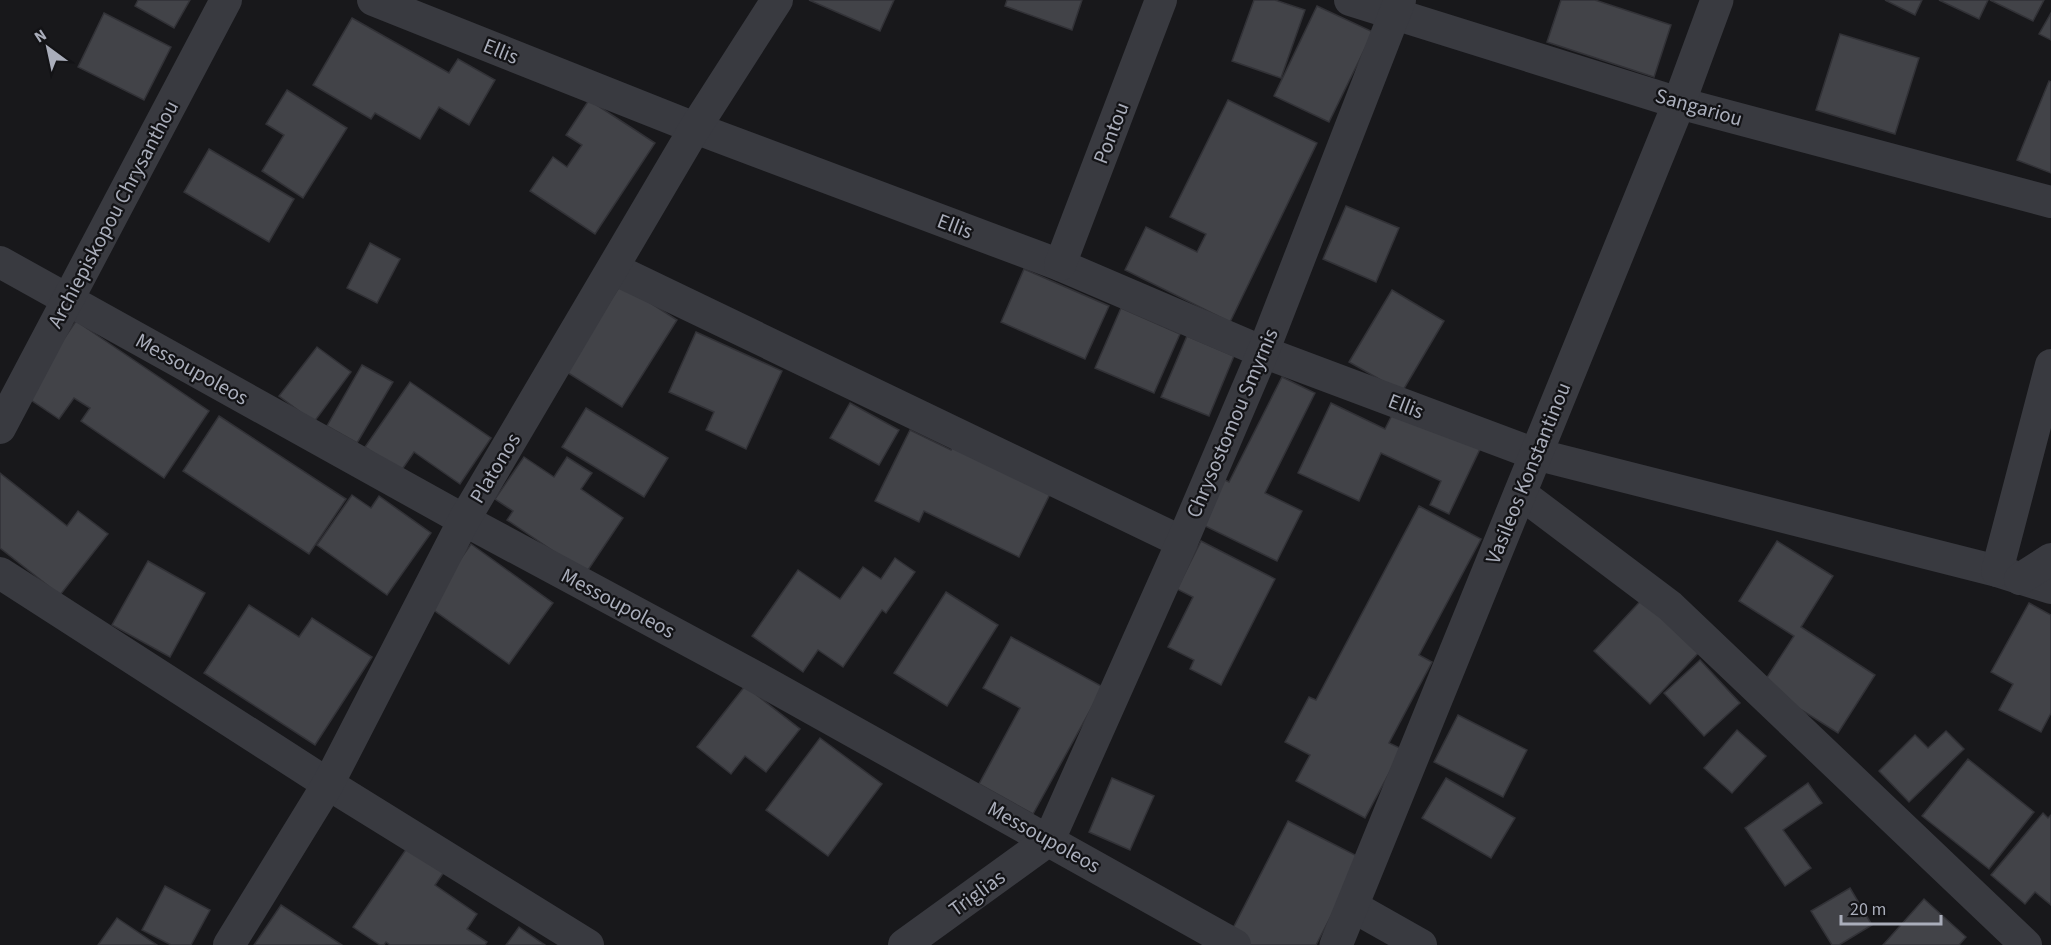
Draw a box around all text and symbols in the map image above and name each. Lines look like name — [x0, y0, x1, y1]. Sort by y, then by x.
north arrow — [18, 18, 78, 78]
text: N — [30, 24, 51, 48]
street label: Ellis — [479, 30, 523, 72]
street label: Sangariou — [1652, 80, 1746, 134]
street label: Archiepiskopou Chrysanthou — [40, 95, 186, 333]
street label: Pontou — [1086, 98, 1136, 168]
street label: Ellis — [933, 206, 977, 246]
street label: Chrysostomou Smyrnis — [1178, 323, 1286, 522]
street label: Messoupoleos — [130, 326, 254, 413]
street label: Vasileos Konstantinou — [1478, 378, 1578, 568]
street label: Ellis — [1384, 386, 1428, 426]
street label: Platonos — [462, 427, 528, 509]
street label: Messoupoleos — [556, 560, 680, 646]
street label: Messoupoleos — [982, 794, 1106, 881]
street label: Triglias — [943, 862, 1012, 924]
scale bar — [1841, 888, 1942, 926]
text: 20 m — [1850, 897, 1886, 922]

